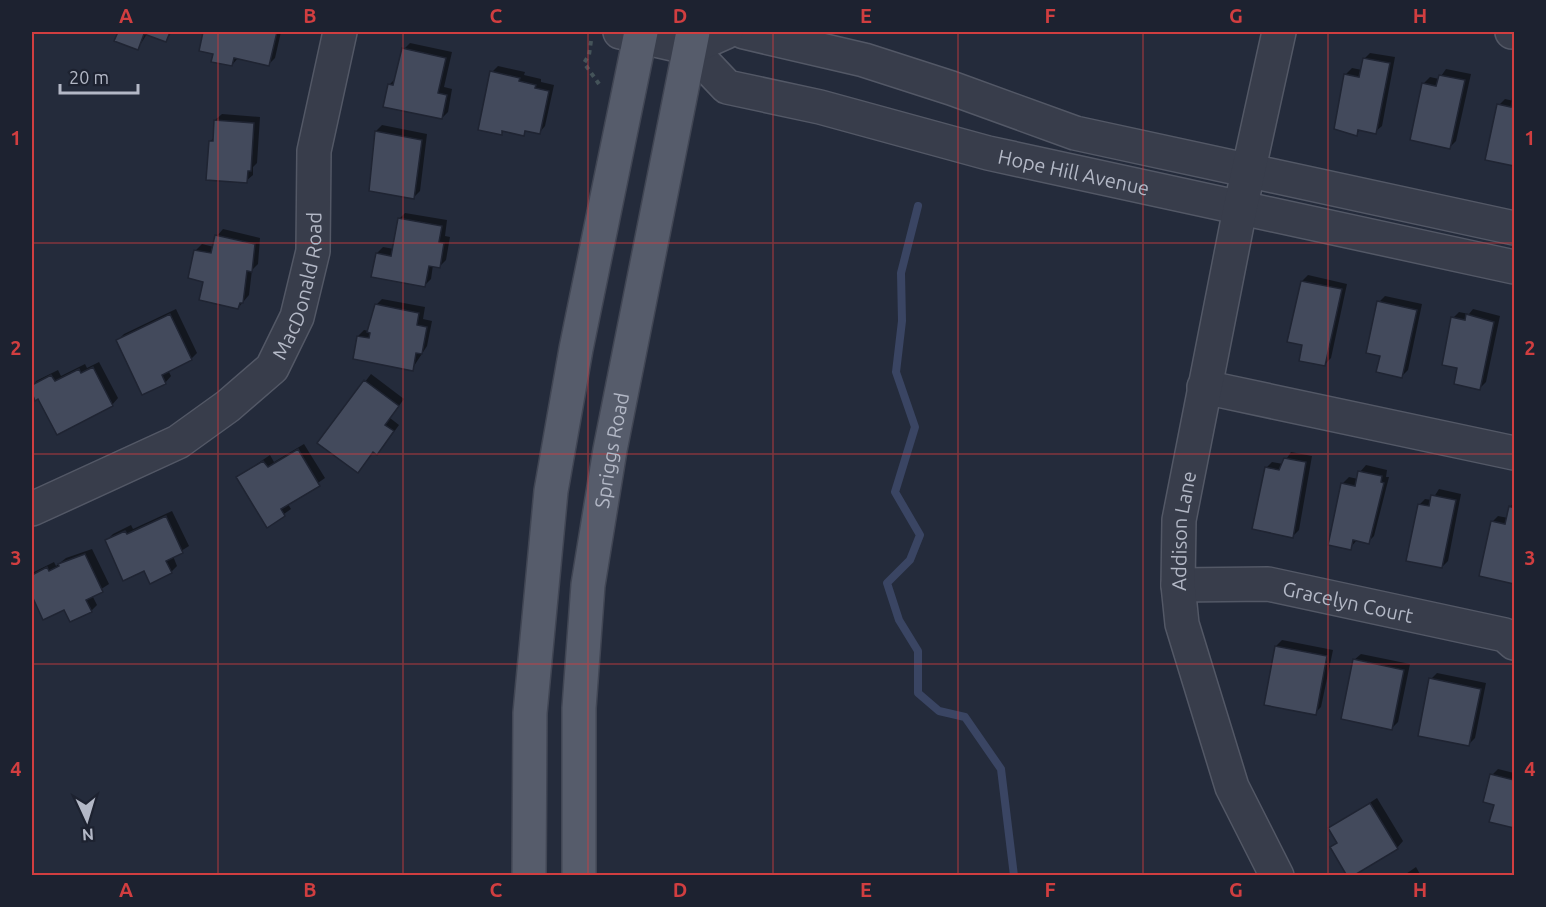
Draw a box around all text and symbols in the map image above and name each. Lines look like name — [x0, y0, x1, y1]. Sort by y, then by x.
text: A — [119, 4, 133, 27]
text: B — [303, 4, 317, 27]
text: C — [490, 4, 503, 27]
text: D — [673, 4, 687, 27]
text: E — [860, 4, 872, 27]
text: F — [1044, 4, 1056, 27]
text: G — [1229, 4, 1243, 27]
text: H — [1413, 4, 1427, 27]
scale bar — [60, 57, 138, 95]
text: 20 m — [69, 67, 109, 87]
text: 1 — [10, 126, 22, 149]
text: 1 — [1524, 126, 1536, 149]
street label: Hope Hill Avenue — [996, 144, 1152, 199]
street label: MacDonald Road — [267, 212, 325, 363]
text: 2 — [10, 336, 22, 359]
text: 2 — [1524, 336, 1536, 359]
street label: Spriggs Road — [589, 390, 633, 510]
street label: Addison Lane — [1166, 469, 1200, 591]
text: 3 — [10, 546, 22, 569]
text: 3 — [1524, 546, 1536, 569]
street label: Gracelyn Court — [1281, 576, 1416, 627]
text: 4 — [10, 757, 22, 780]
text: 4 — [1524, 757, 1536, 780]
north arrow — [57, 790, 117, 850]
text: N — [81, 826, 95, 844]
text: A — [119, 878, 133, 901]
text: B — [303, 878, 317, 901]
text: C — [490, 878, 503, 901]
text: D — [673, 878, 687, 901]
text: E — [860, 878, 872, 901]
text: F — [1044, 878, 1056, 901]
text: G — [1229, 878, 1243, 901]
text: H — [1413, 878, 1427, 901]

